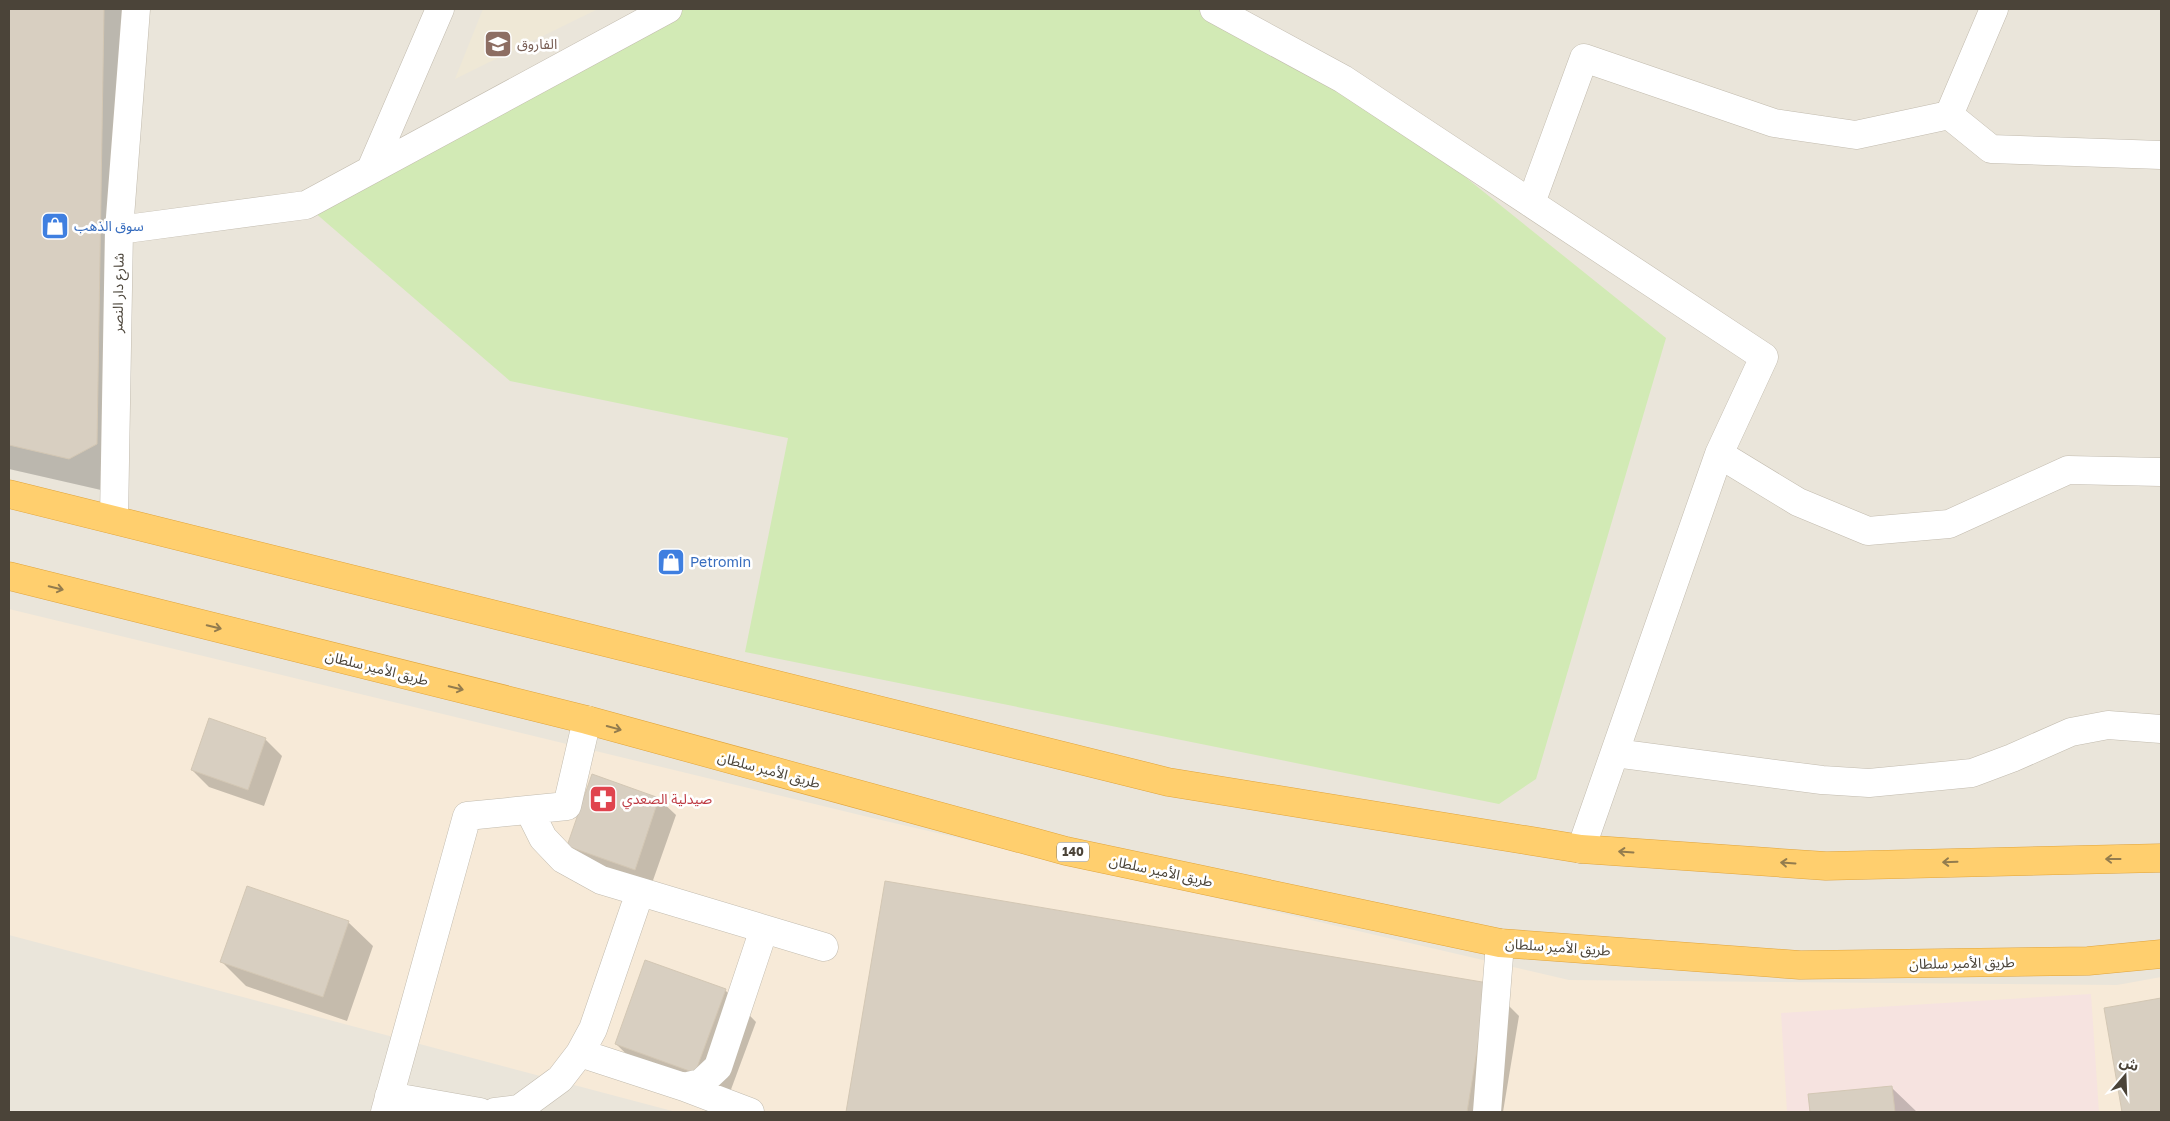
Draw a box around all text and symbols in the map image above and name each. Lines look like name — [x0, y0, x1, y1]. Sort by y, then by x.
school or university icon: الفاروق — [483, 29, 513, 59]
place label: الفاروق — [517, 35, 557, 53]
shop icon: سوق الذهب — [40, 211, 70, 241]
place label: سوق الذهب — [74, 217, 144, 235]
street label: شارع دار النصر — [108, 253, 130, 334]
shop icon: Petromin — [656, 547, 686, 577]
place label: Petromin — [690, 553, 751, 570]
one-way arrow — [48, 584, 64, 593]
one-way arrow — [205, 623, 221, 632]
street label: طريق الأمير سلطان — [323, 647, 430, 690]
one-way arrow — [448, 684, 464, 693]
one-way arrow — [605, 723, 621, 733]
street label: طريق الأمير سلطان — [715, 748, 822, 793]
pharmacy icon: صيدلية الصعدي — [588, 784, 618, 814]
place label: صيدلية الصعدي — [622, 790, 712, 810]
road number: 140 — [1057, 842, 1089, 862]
one-way arrow — [1618, 847, 1634, 856]
street label: طريق الأمير سلطان — [1107, 851, 1214, 892]
one-way arrow — [2105, 854, 2121, 864]
one-way arrow — [1780, 858, 1796, 868]
one-way arrow — [1942, 858, 1958, 867]
street label: طريق الأمير سلطان — [1505, 934, 1611, 961]
street label: طريق الأمير سلطان — [1909, 953, 2015, 974]
north arrow — [2100, 1051, 2150, 1101]
text: ش — [2118, 1052, 2141, 1074]

